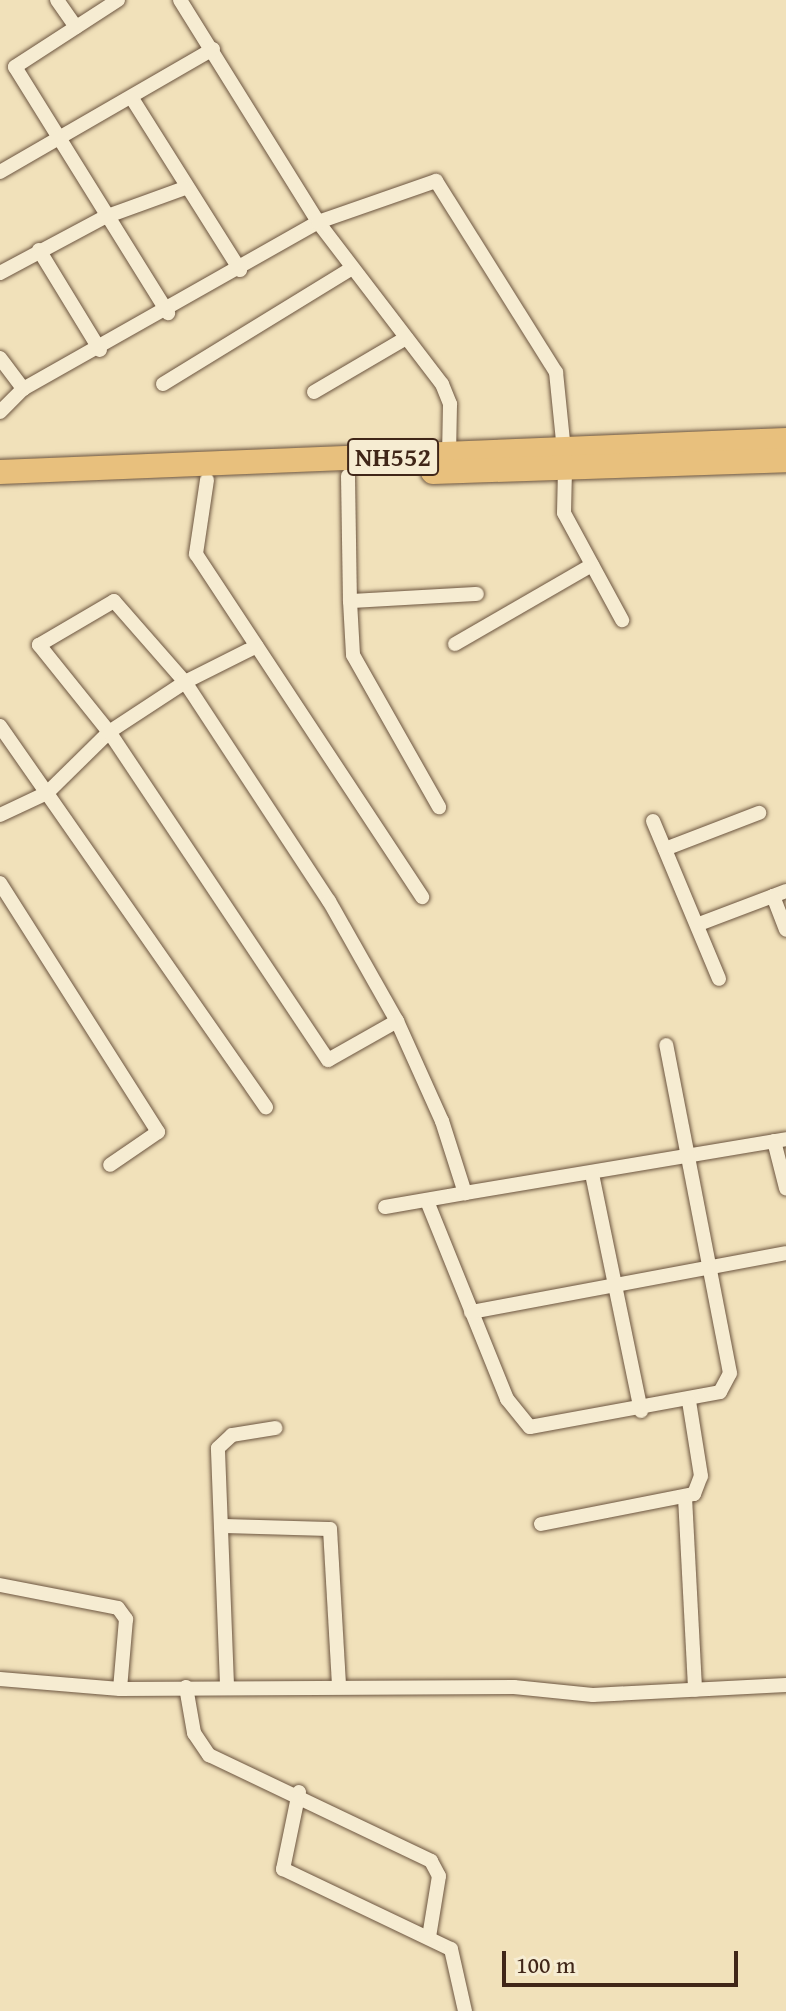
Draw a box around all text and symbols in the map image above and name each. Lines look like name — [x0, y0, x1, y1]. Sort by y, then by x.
road number: NH552 — [347, 435, 439, 479]
scale bar — [506, 1935, 742, 1985]
text: 100 m — [516, 1947, 576, 1982]

